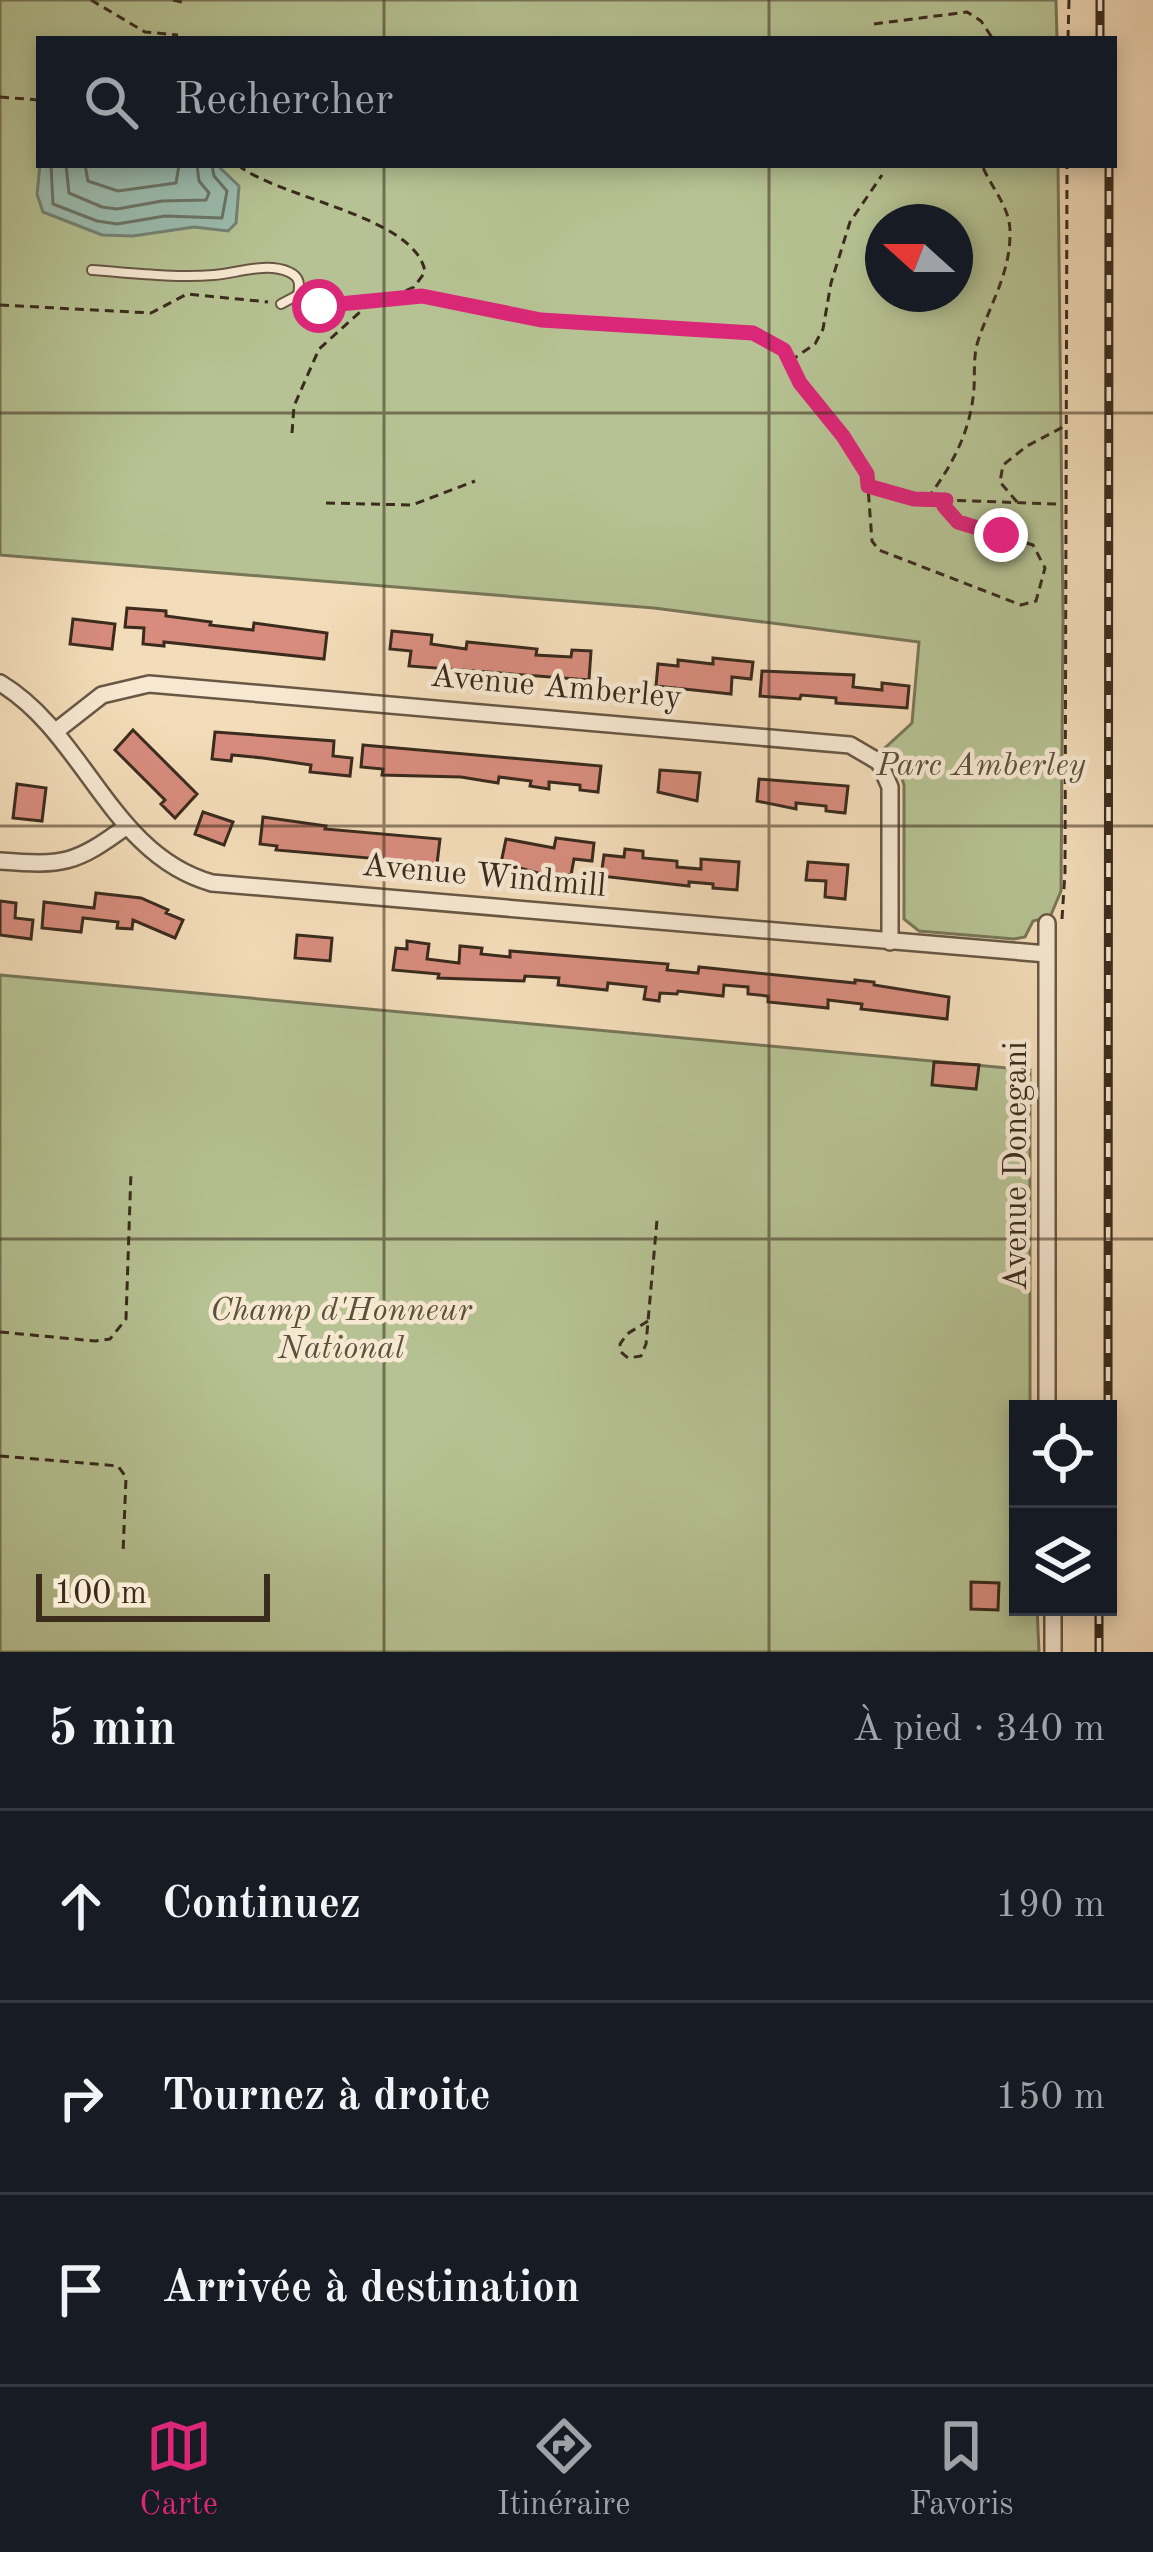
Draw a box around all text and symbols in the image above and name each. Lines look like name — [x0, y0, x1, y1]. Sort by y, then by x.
search box — [36, 36, 1117, 168]
icon: search — [78, 69, 144, 135]
text: Rechercher — [174, 79, 393, 124]
north arrow — [865, 204, 973, 312]
route start — [292, 279, 346, 333]
route end — [974, 508, 1028, 562]
street label: Avenue Amberley — [429, 661, 683, 715]
park label: Parc Amberley — [875, 750, 1086, 783]
street label: Avenue Windmill — [361, 850, 607, 904]
street label: Avenue Donegani — [1001, 1041, 1034, 1291]
park label: Champ d'Honneur National — [210, 1295, 473, 1366]
map controls — [1009, 1400, 1117, 1616]
button: locate — [1009, 1400, 1117, 1508]
button: layers — [1009, 1508, 1117, 1616]
scale bar — [36, 1568, 270, 1621]
text: 100 m — [54, 1578, 147, 1611]
text: 5 min — [48, 1705, 176, 1756]
text: À pied · 340 m — [853, 1710, 1105, 1749]
icon: ahead — [48, 1873, 114, 1939]
text: Continuez — [162, 1883, 361, 1928]
text: 190 m — [995, 1886, 1105, 1925]
icon: right — [48, 2065, 114, 2131]
text: Tournez à droite — [162, 2075, 491, 2120]
text: 150 m — [995, 2078, 1105, 2117]
icon: arrive — [48, 2257, 114, 2323]
text: Arrivée à destination — [162, 2267, 580, 2312]
tab: Carte — [139, 2413, 218, 2526]
tab: Itinéraire — [497, 2413, 631, 2526]
tab: Favoris — [909, 2413, 1014, 2526]

